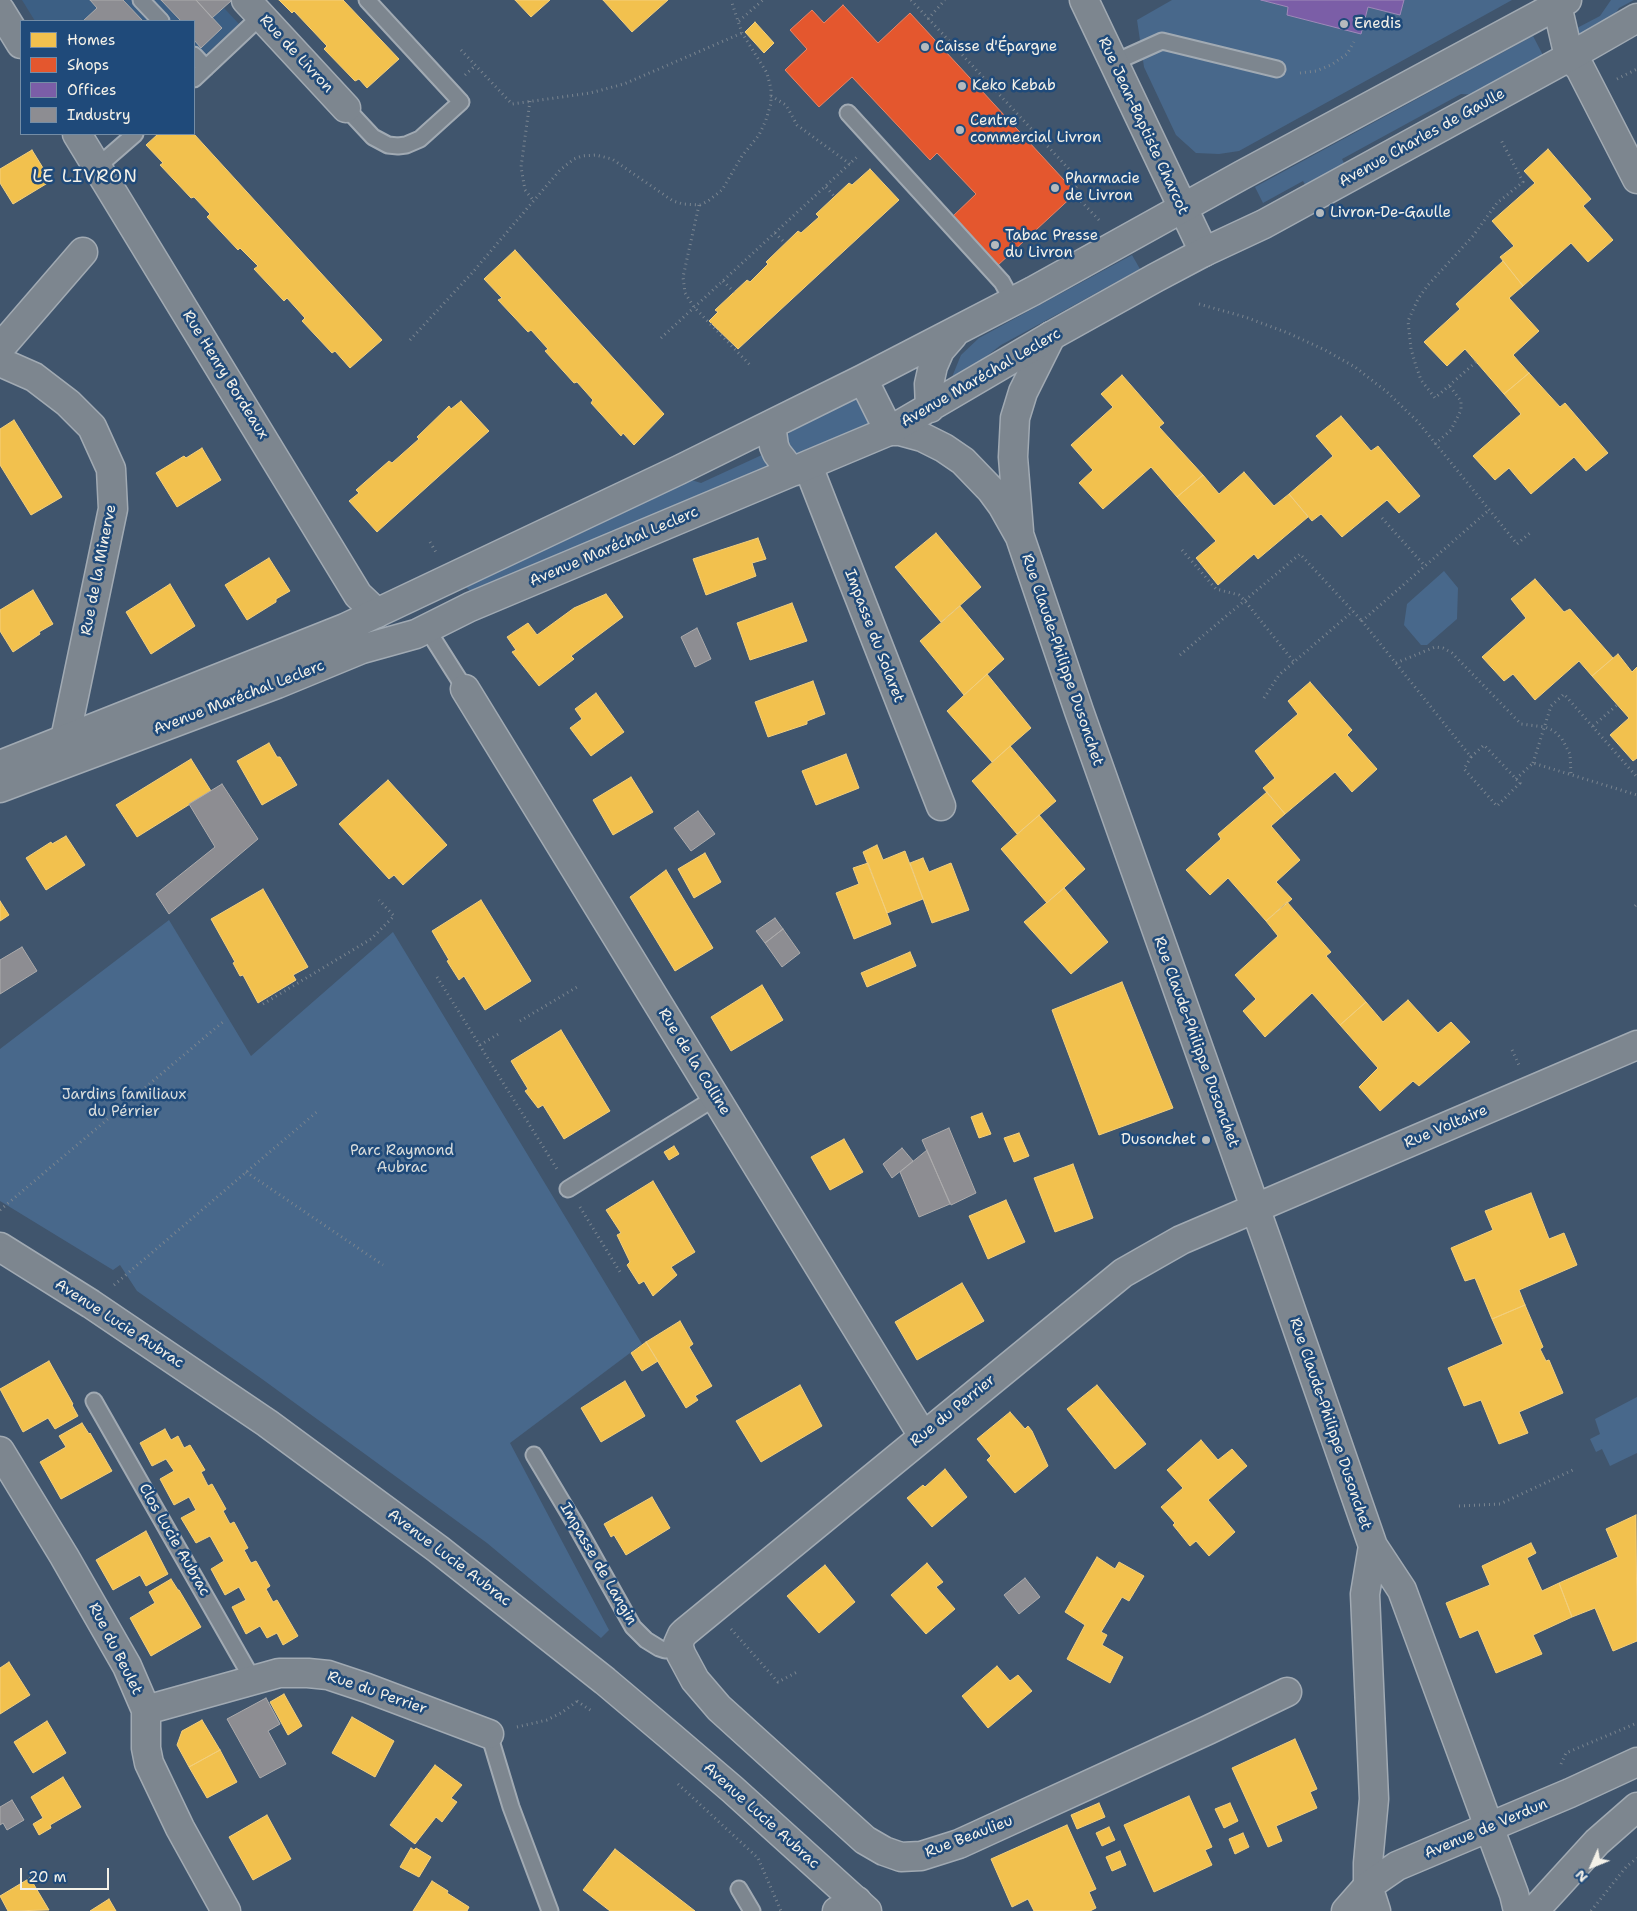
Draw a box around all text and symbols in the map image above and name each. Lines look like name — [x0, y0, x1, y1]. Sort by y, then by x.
street label: Rue de Livron — [255, 11, 337, 97]
place label: Enedis — [1354, 15, 1401, 33]
marker: Enedis — [1338, 18, 1350, 30]
legend — [20, 20, 195, 135]
text: Homes — [67, 30, 115, 50]
street label: Rue Jean-Baptiste Charcot — [1094, 35, 1192, 217]
place label: Caisse d'Épargne — [935, 38, 1057, 56]
marker: Caisse d'Épargne — [919, 41, 931, 53]
text: Shops — [67, 55, 109, 75]
place label: Keko Kebab — [972, 77, 1056, 95]
text: Offices — [67, 80, 116, 100]
marker: Keko Kebab — [956, 80, 968, 92]
street label: Avenue Charles de Gaulle — [1336, 85, 1508, 191]
text: Industry — [67, 105, 131, 125]
place label: Centre commercial Livron — [970, 112, 1101, 147]
marker: Centre commercial Livron — [954, 124, 966, 136]
district label: LE LIVRON — [31, 166, 139, 188]
place label: Pharmacie de Livron — [1065, 170, 1140, 205]
marker: Pharmacie de Livron — [1049, 182, 1061, 194]
place label: Livron-De-Gaulle — [1330, 204, 1451, 222]
marker: Livron-De-Gaulle — [1314, 207, 1326, 219]
place label: Tabac Presse du Livron — [1005, 227, 1098, 262]
marker: Tabac Presse du Livron — [989, 239, 1001, 251]
street label: Rue Henry Bordeaux — [178, 307, 272, 443]
street label: Avenue Maréchal Leclerc — [898, 325, 1064, 431]
street label: Rue de la Minerve — [77, 503, 121, 637]
street label: Avenue Maréchal Leclerc — [527, 503, 701, 591]
street label: Rue Claude-Philippe Dusonchet — [1017, 552, 1107, 768]
street label: Impasse du Solaret — [840, 567, 908, 705]
street label: Avenue Maréchal Leclerc — [151, 657, 327, 739]
street label: Rue Claude-Philippe Dusonchet — [1149, 934, 1243, 1150]
street label: Rue de la Colline — [654, 1005, 734, 1119]
park label: Jardins familiaux du Pérrier — [62, 1086, 186, 1121]
street label: Rue Voltaire — [1402, 1101, 1490, 1153]
place label: Dusonchet — [1121, 1131, 1196, 1149]
marker: Dusonchet — [1200, 1134, 1212, 1146]
park label: Parc Raymond Aubrac — [350, 1142, 454, 1177]
street label: Avenue Lucie Aubrac — [51, 1276, 187, 1372]
street label: Rue Claude-Philippe Dusonchet — [1285, 1316, 1375, 1532]
street label: Rue du Perrier — [907, 1371, 999, 1451]
street label: Clos Lucie Aubrac — [134, 1481, 214, 1599]
street label: Impasse de Langin — [556, 1500, 640, 1628]
street label: Avenue Lucie Aubrac — [384, 1506, 514, 1610]
street label: Rue du Beulet — [84, 1600, 146, 1698]
street label: Rue du Perrier — [325, 1668, 429, 1718]
street label: Avenue Lucie Aubrac — [699, 1759, 823, 1873]
street label: Avenue de Verdun — [1422, 1795, 1550, 1863]
street label: Rue Beaulieu — [923, 1812, 1015, 1862]
north arrow — [1567, 1841, 1617, 1891]
scale bar — [22, 1858, 111, 1890]
text: N — [1571, 1866, 1592, 1887]
text: 20 m — [28, 1867, 67, 1887]

